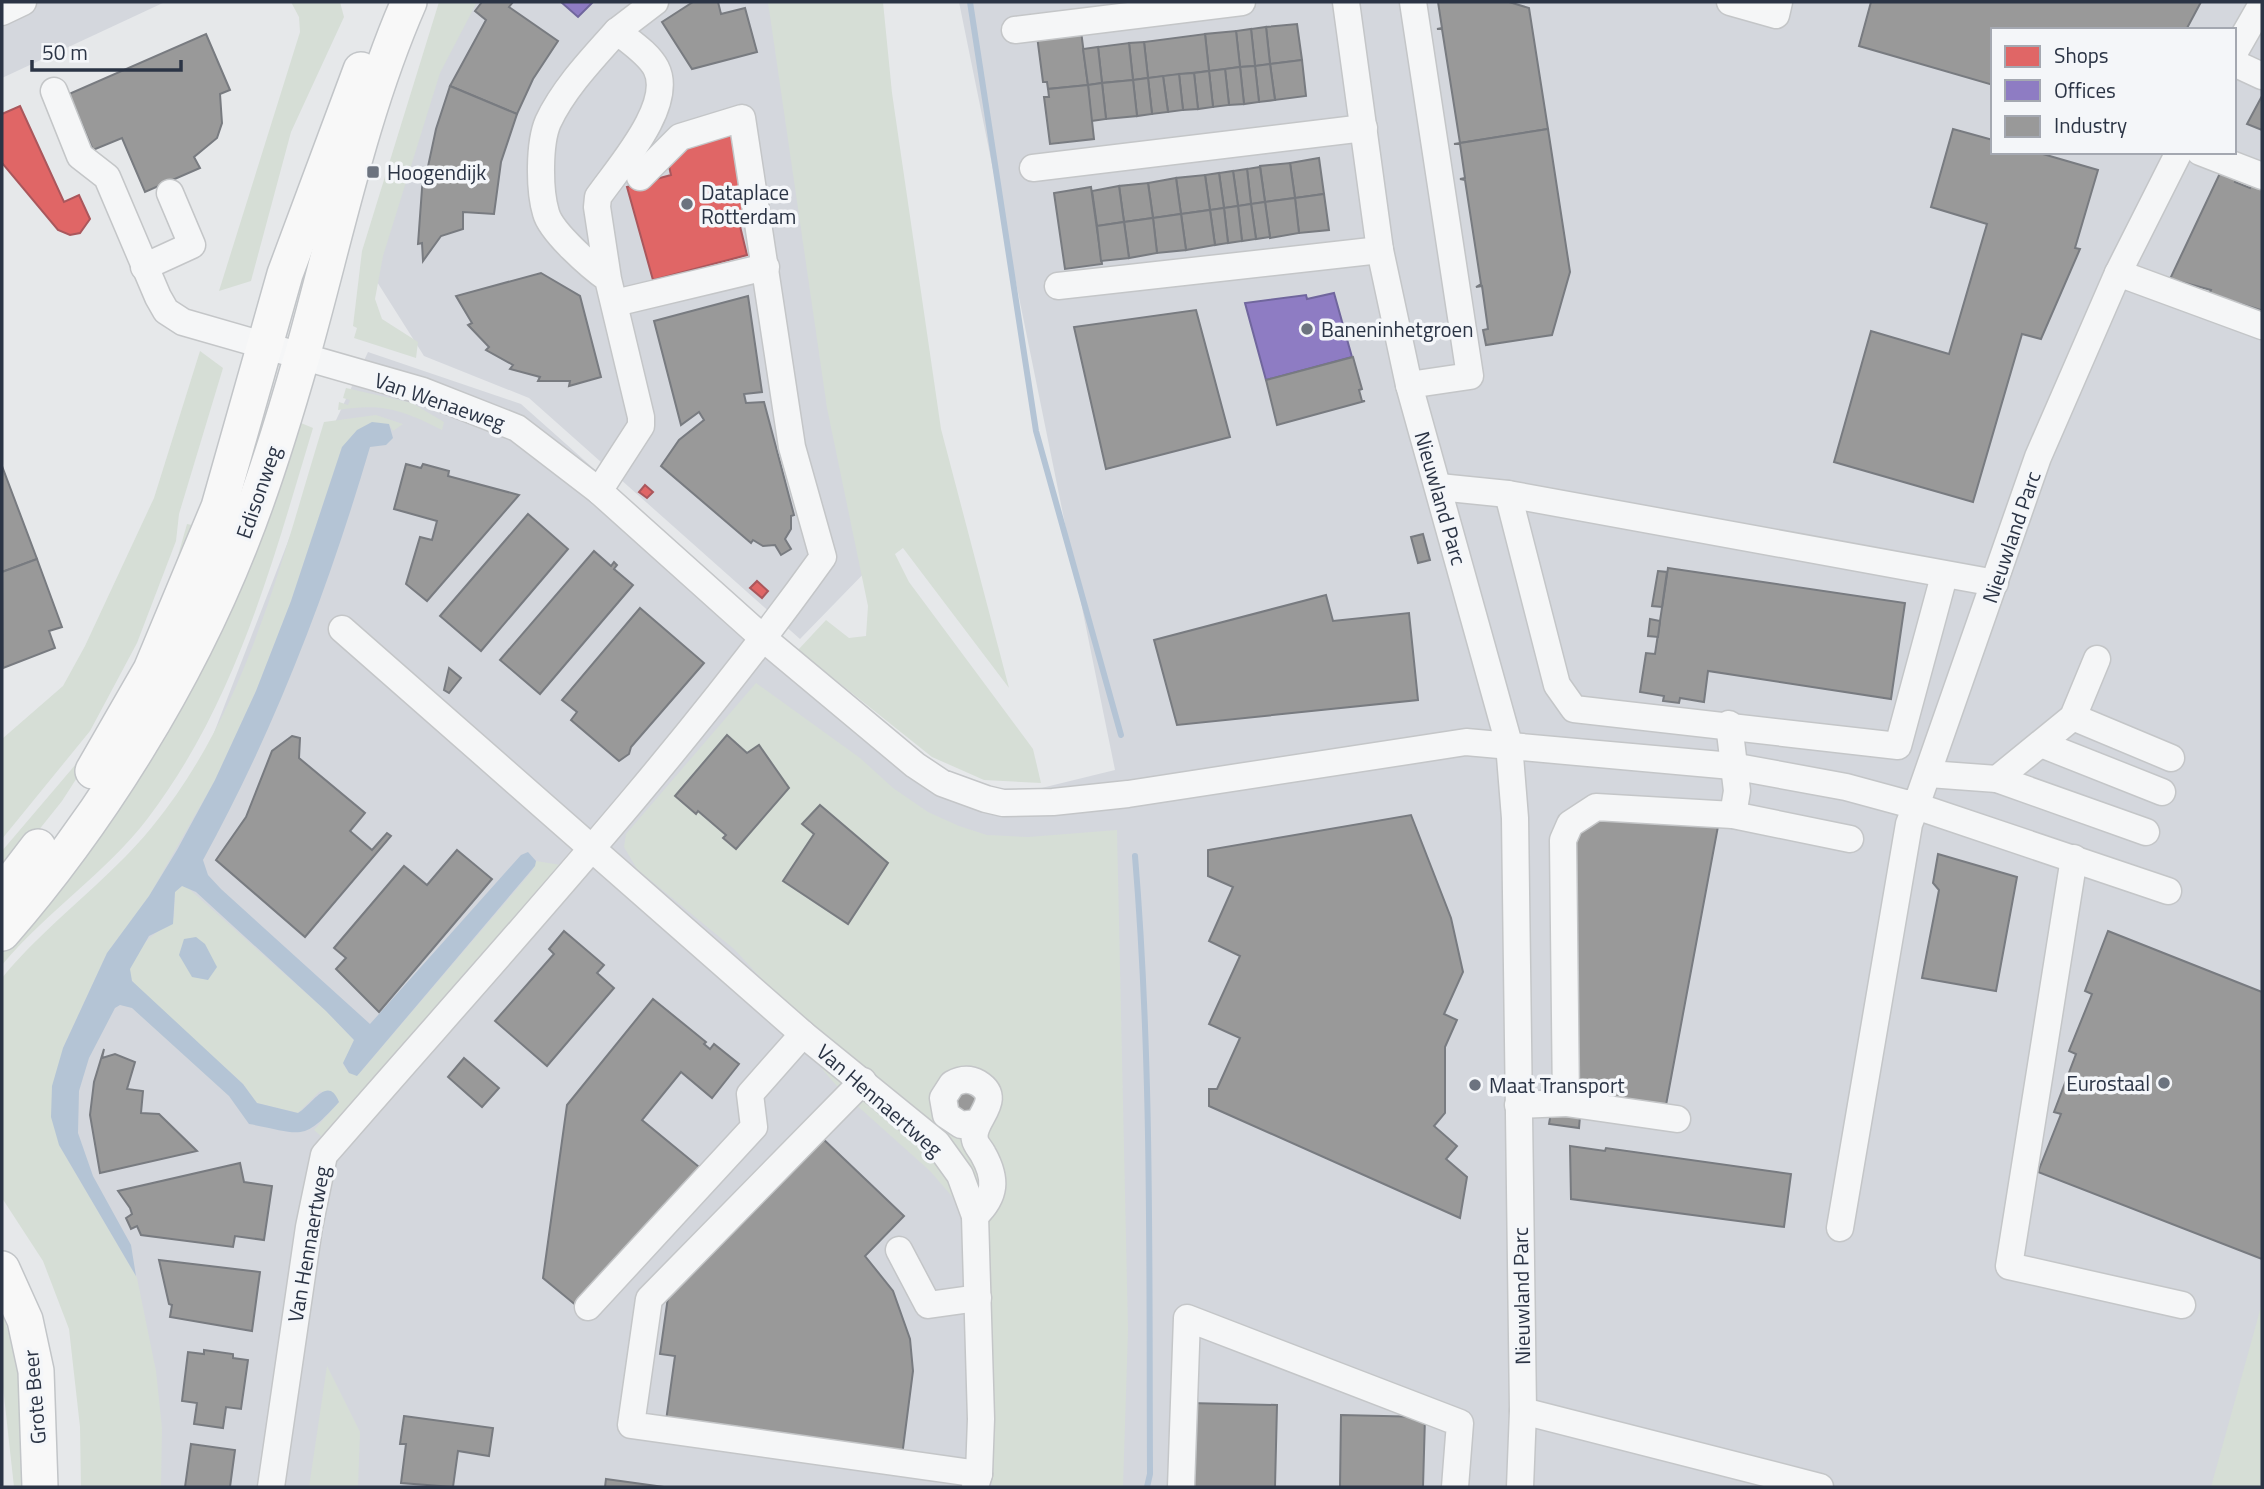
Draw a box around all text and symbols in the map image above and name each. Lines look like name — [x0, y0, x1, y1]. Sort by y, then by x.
scale bar — [32, 28, 180, 72]
legend — [1991, 28, 2236, 154]
text: 50 m — [42, 36, 88, 68]
text: Shops — [2054, 39, 2109, 71]
text: Offices — [2054, 74, 2116, 106]
text: Industry — [2054, 109, 2127, 141]
place label: Hoogendijk — [387, 156, 486, 188]
marker: Hoogendijk — [365, 164, 381, 180]
place label: Dataplace Rotterdam — [701, 176, 796, 232]
marker: Dataplace Rotterdam — [679, 196, 695, 212]
place label: Baneninhetgroen — [1321, 313, 1474, 345]
marker: Baneninhetgroen — [1299, 321, 1315, 337]
street label: Van Wenaeweg — [370, 364, 510, 438]
street label: Nieuwland Parc — [1407, 427, 1475, 569]
street label: Edisonweg — [227, 441, 289, 543]
street label: Nieuwland Parc — [1973, 467, 2049, 607]
street label: Van Hennaertweg — [810, 1036, 950, 1164]
place label: Eurostaal — [2066, 1067, 2150, 1099]
place label: Maat Transport — [1489, 1069, 1625, 1101]
marker: Eurostaal — [2156, 1075, 2172, 1091]
marker: Maat Transport — [1467, 1077, 1483, 1093]
street label: Van Hennaertweg — [278, 1163, 338, 1325]
street label: Nieuwland Parc — [1504, 1227, 1538, 1365]
street label: Grote Beer — [14, 1348, 54, 1446]

